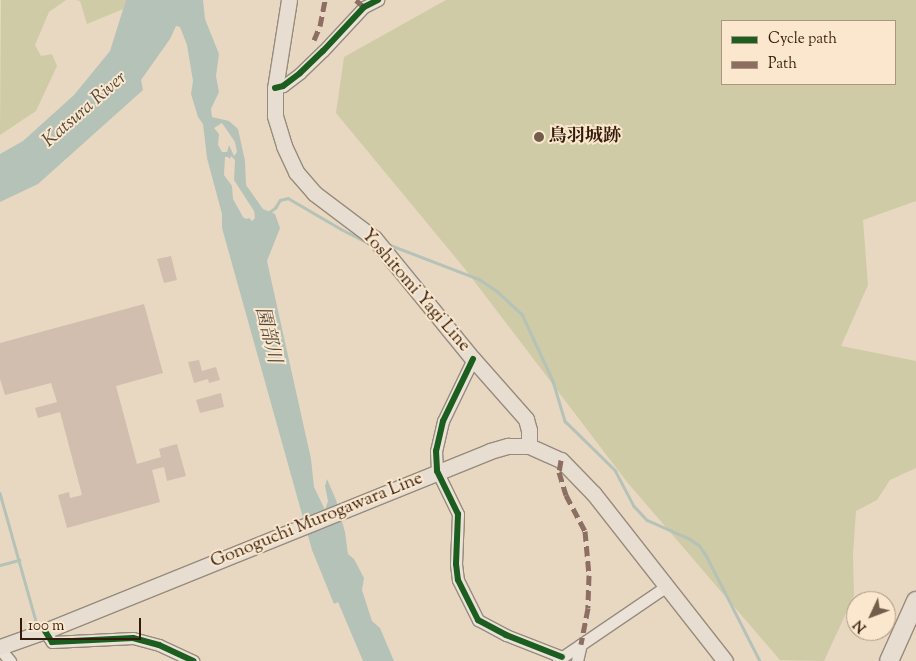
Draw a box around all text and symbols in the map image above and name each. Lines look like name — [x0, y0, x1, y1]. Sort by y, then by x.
legend — [721, 20, 896, 85]
text: Cycle path — [768, 29, 837, 50]
text: Path — [768, 54, 797, 75]
water label: Katsura River — [38, 67, 132, 153]
place label: 鳥羽城跡 — [549, 126, 621, 148]
marker: 鳥羽城跡 — [533, 131, 545, 143]
street label: Yoshitomi Yagi Line — [356, 225, 474, 357]
water label: 園部川 — [249, 305, 285, 365]
street label: Gonoguchi Murogawara Line — [208, 468, 426, 574]
north arrow — [846, 591, 896, 641]
scale bar — [22, 608, 144, 640]
text: N — [850, 615, 872, 636]
text: 100 m — [28, 616, 64, 637]

